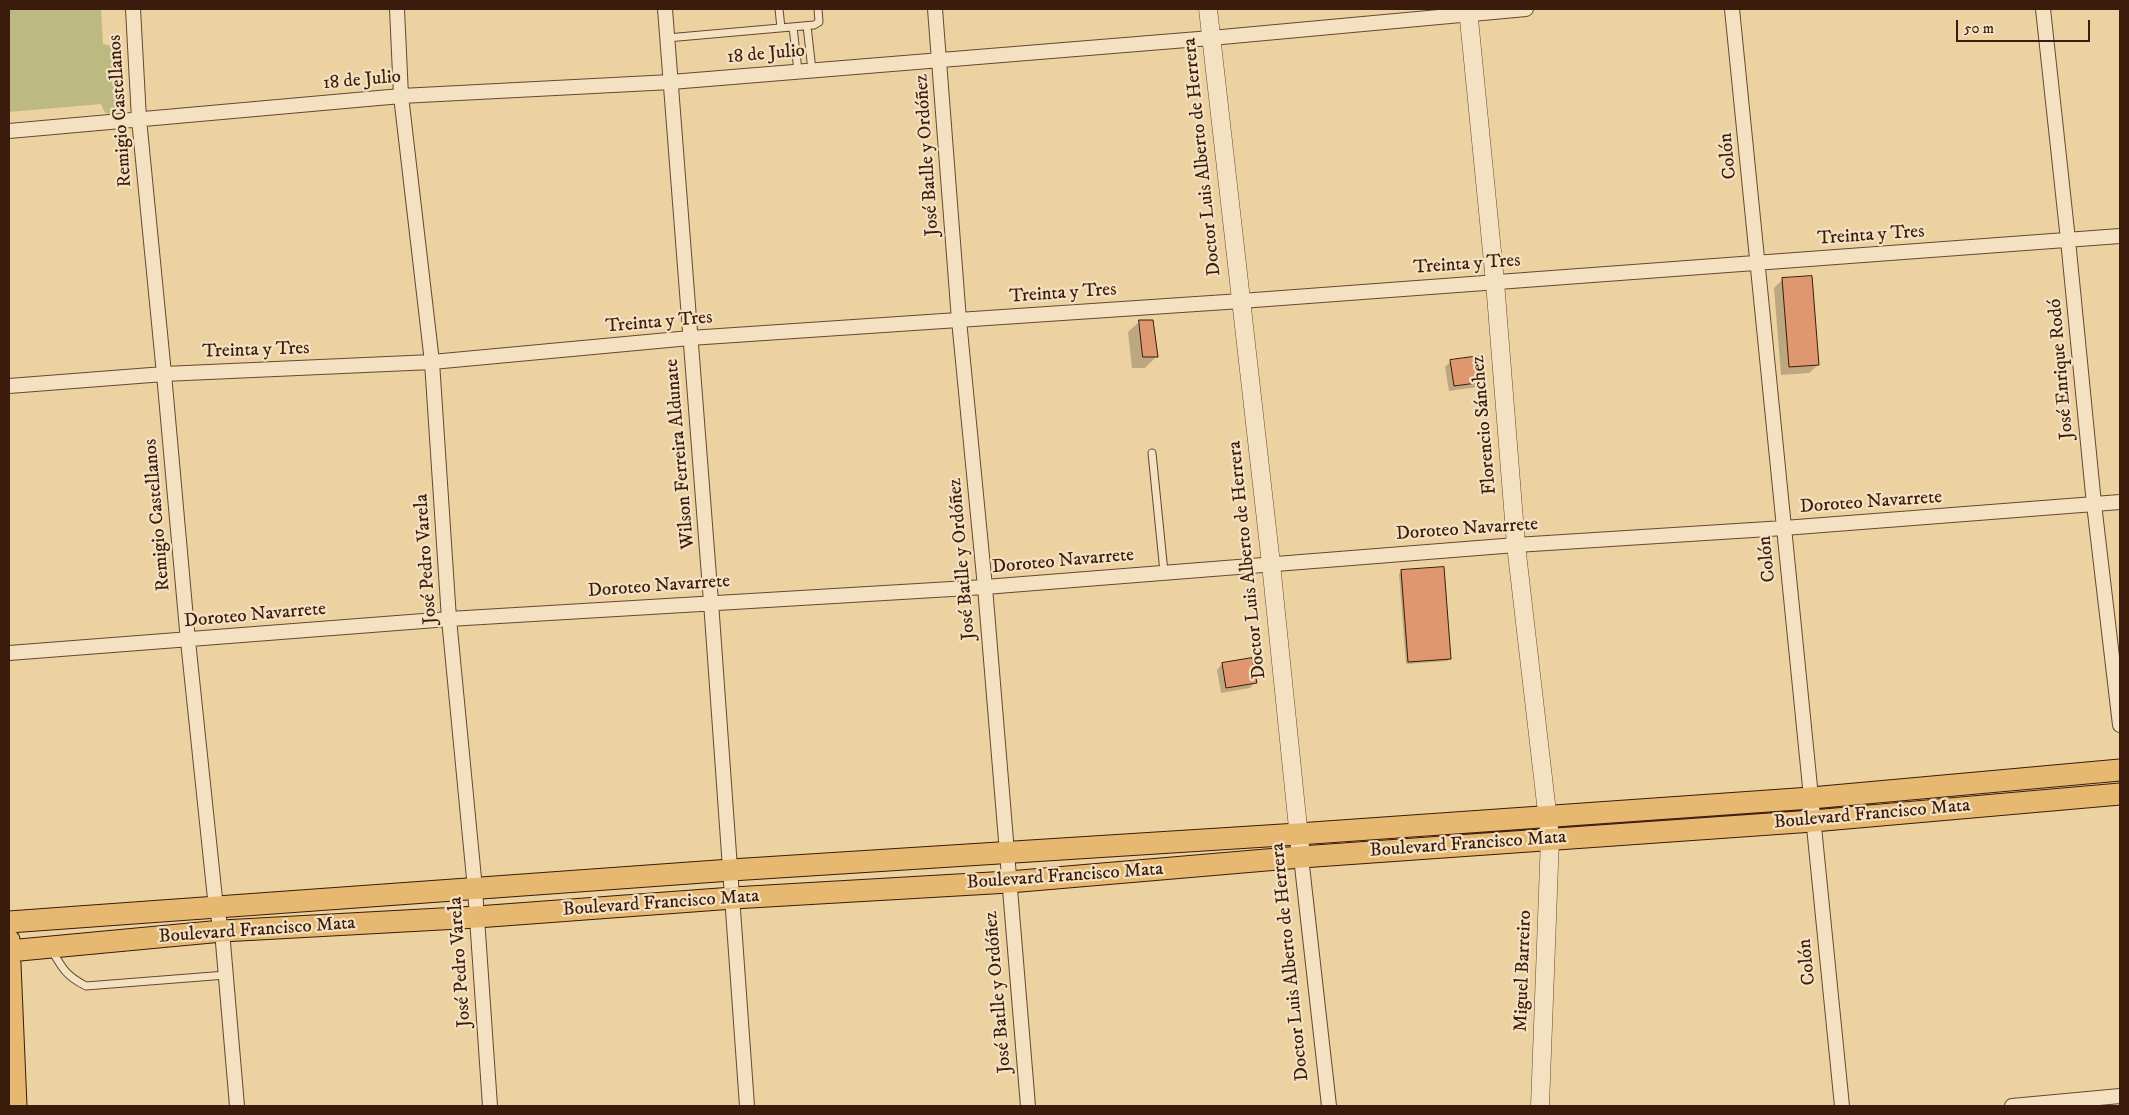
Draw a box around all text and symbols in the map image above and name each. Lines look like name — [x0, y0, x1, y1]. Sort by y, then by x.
scale bar — [1959, 10, 2093, 42]
text: 50 m — [1964, 19, 1994, 38]
street label: Remigio Castellanos — [104, 34, 138, 188]
street label: Doctor Luis Alberto de Herrera — [1179, 37, 1227, 277]
street label: 18 de Julio — [726, 40, 806, 70]
street label: 18 de Julio — [322, 66, 402, 96]
street label: José Batlle y Ordóñez — [911, 73, 945, 237]
street label: Colón — [1715, 132, 1743, 180]
street label: Treinta y Tres — [1817, 221, 1925, 251]
street label: Treinta y Tres — [1413, 250, 1521, 280]
street label: Treinta y Tres — [1009, 279, 1117, 309]
street label: José Enrique Rodó — [2044, 298, 2080, 440]
street label: Treinta y Tres — [605, 307, 713, 339]
street label: Treinta y Tres — [202, 338, 310, 364]
street label: Florencio Sánchez — [1468, 354, 1502, 496]
street label: Wilson Ferreira Aldunate — [661, 358, 701, 550]
street label: Remigio Castellanos — [140, 438, 176, 592]
street label: Doctor Luis Alberto de Herrera — [1224, 440, 1272, 680]
street label: José Batlle y Ordóñez — [945, 477, 981, 641]
street label: Doroteo Navarrete — [1799, 487, 1943, 519]
street label: José Pedro Varela — [411, 493, 443, 625]
street label: Doroteo Navarrete — [1395, 514, 1539, 546]
street label: Colón — [1754, 535, 1782, 583]
street label: Doroteo Navarrete — [991, 544, 1135, 580]
street label: Doroteo Navarrete — [587, 571, 731, 603]
street label: Doroteo Navarrete — [183, 598, 327, 634]
street label: Boulevard Francisco Mata — [1773, 795, 1971, 835]
street label: Boulevard Francisco Mata — [1369, 827, 1567, 863]
street label: Doctor Luis Alberto de Herrera — [1267, 842, 1315, 1082]
street label: Boulevard Francisco Mata — [966, 859, 1164, 895]
street label: Boulevard Francisco Mata — [562, 886, 760, 922]
street label: José Pedro Varela — [445, 896, 477, 1028]
street label: José Batlle y Ordóñez — [981, 910, 1017, 1074]
street label: Miguel Barreiro — [1510, 910, 1538, 1032]
street label: Boulevard Francisco Mata — [158, 913, 356, 949]
street label: Colón — [1794, 938, 1822, 986]

